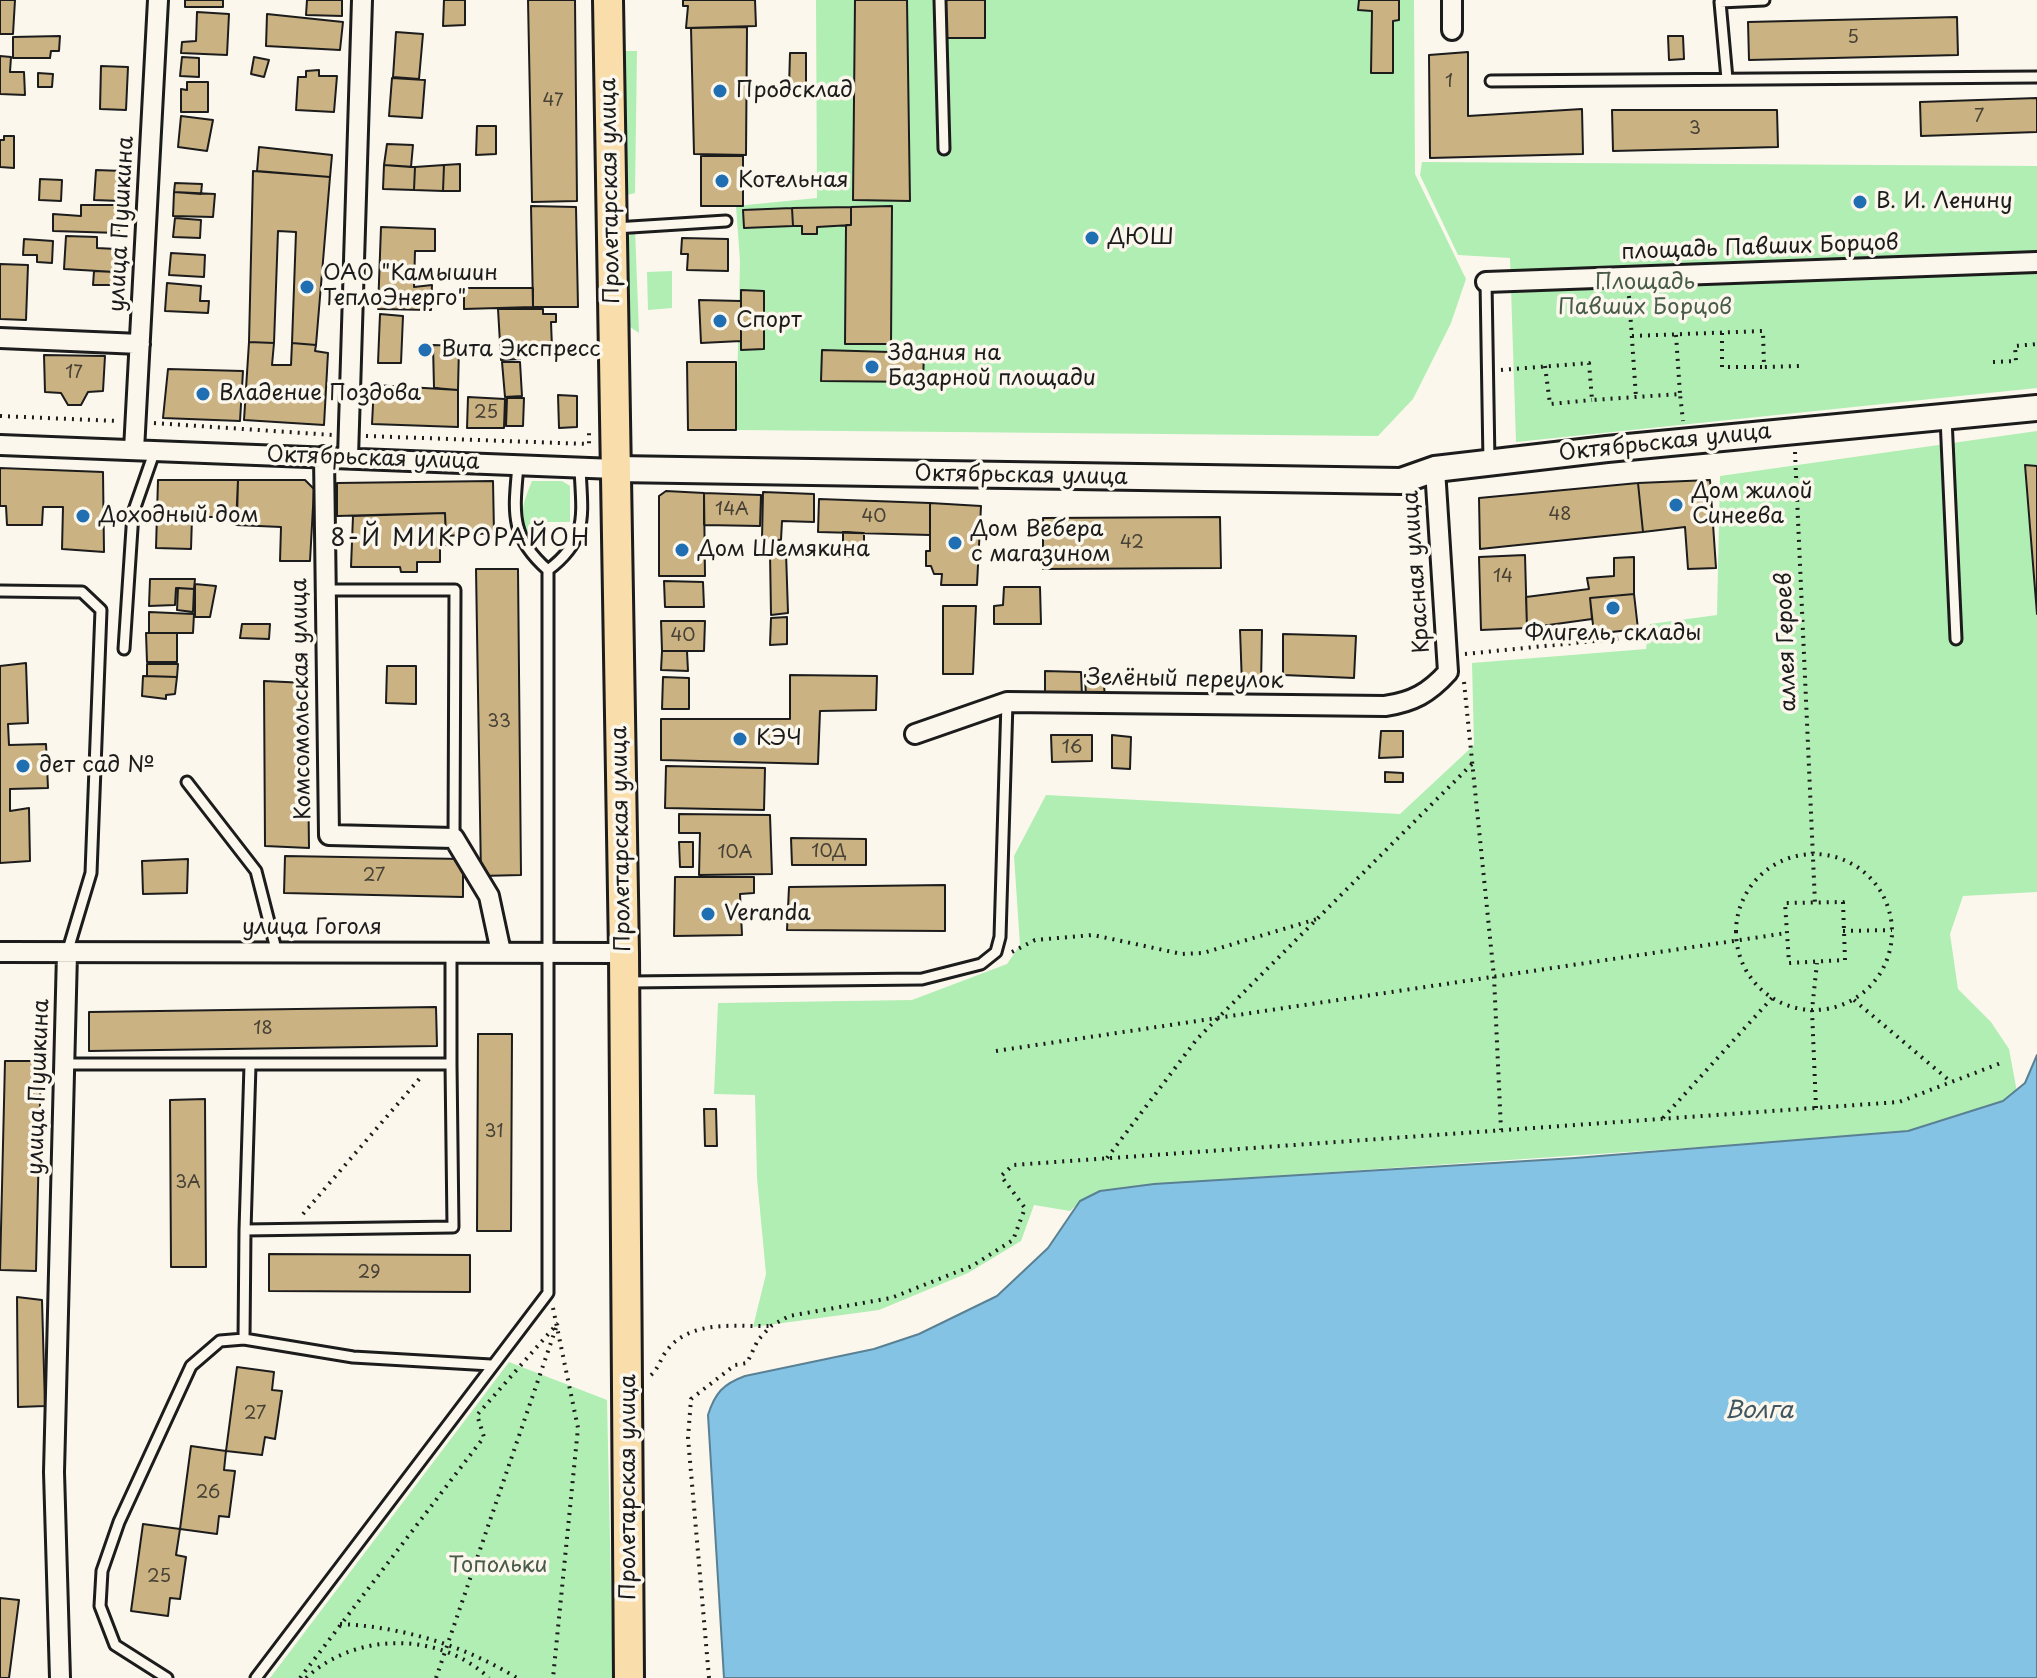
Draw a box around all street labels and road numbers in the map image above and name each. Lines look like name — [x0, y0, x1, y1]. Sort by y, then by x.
street label: Пролетарская улица — [596, 78, 626, 304]
street label: улица Пушкина — [104, 135, 140, 313]
street label: площадь Павших Борцов — [1621, 230, 1899, 266]
street label: Октябрьская улица — [1557, 419, 1773, 467]
street label: Октябрьская улица — [266, 442, 480, 476]
street label: Октябрьская улица — [914, 461, 1128, 491]
street label: Красная улица — [1398, 490, 1436, 654]
street label: аллея Героев — [1771, 572, 1803, 712]
street label: Комсомольская улица — [287, 578, 317, 820]
street label: Зелёный переулок — [1086, 665, 1284, 695]
street label: Пролетарская улица — [607, 726, 637, 952]
street label: улица Гоголя — [242, 915, 382, 941]
street label: улица Пушкина — [23, 999, 55, 1175]
street label: Пролетарская улица — [616, 1374, 642, 1600]

